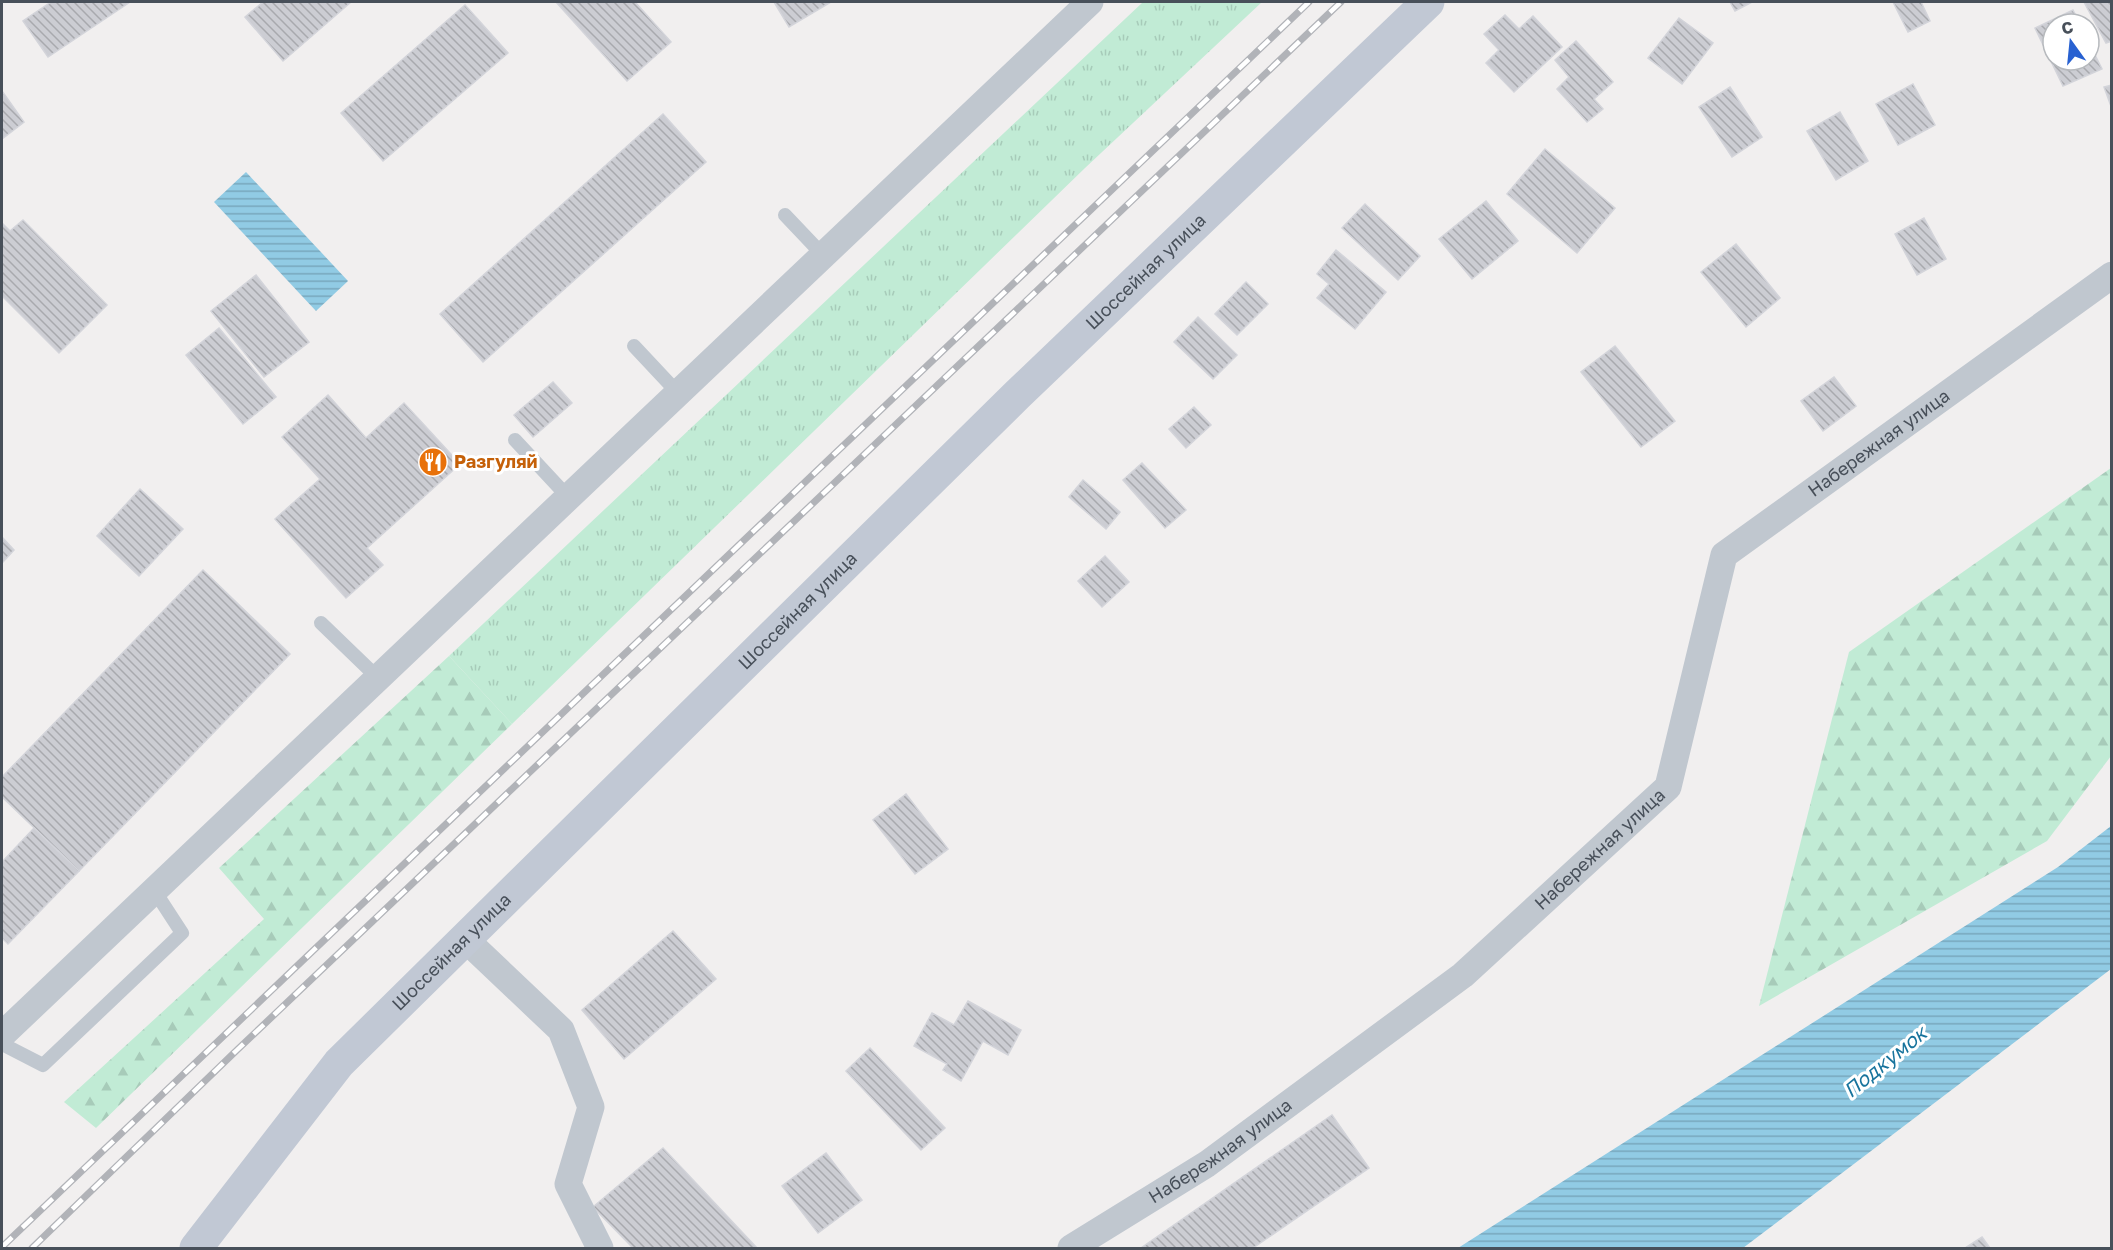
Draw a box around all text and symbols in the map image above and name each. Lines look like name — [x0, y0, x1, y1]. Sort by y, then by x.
north arrow — [2041, 12, 2101, 72]
text: С — [2059, 16, 2075, 39]
street label: Шоссейная улица — [1081, 208, 1210, 334]
street label: Набережная улица — [1803, 384, 1953, 501]
restaurant icon: Разгуляй — [417, 446, 449, 478]
place label: Разгуляй — [454, 450, 538, 472]
street label: Шоссейная улица — [733, 547, 861, 673]
street label: Набережная улица — [1530, 783, 1669, 914]
street label: Шоссейная улица — [387, 888, 515, 1015]
water label: Подкумок — [1838, 1019, 1933, 1103]
street label: Набережная улица — [1144, 1093, 1296, 1207]

